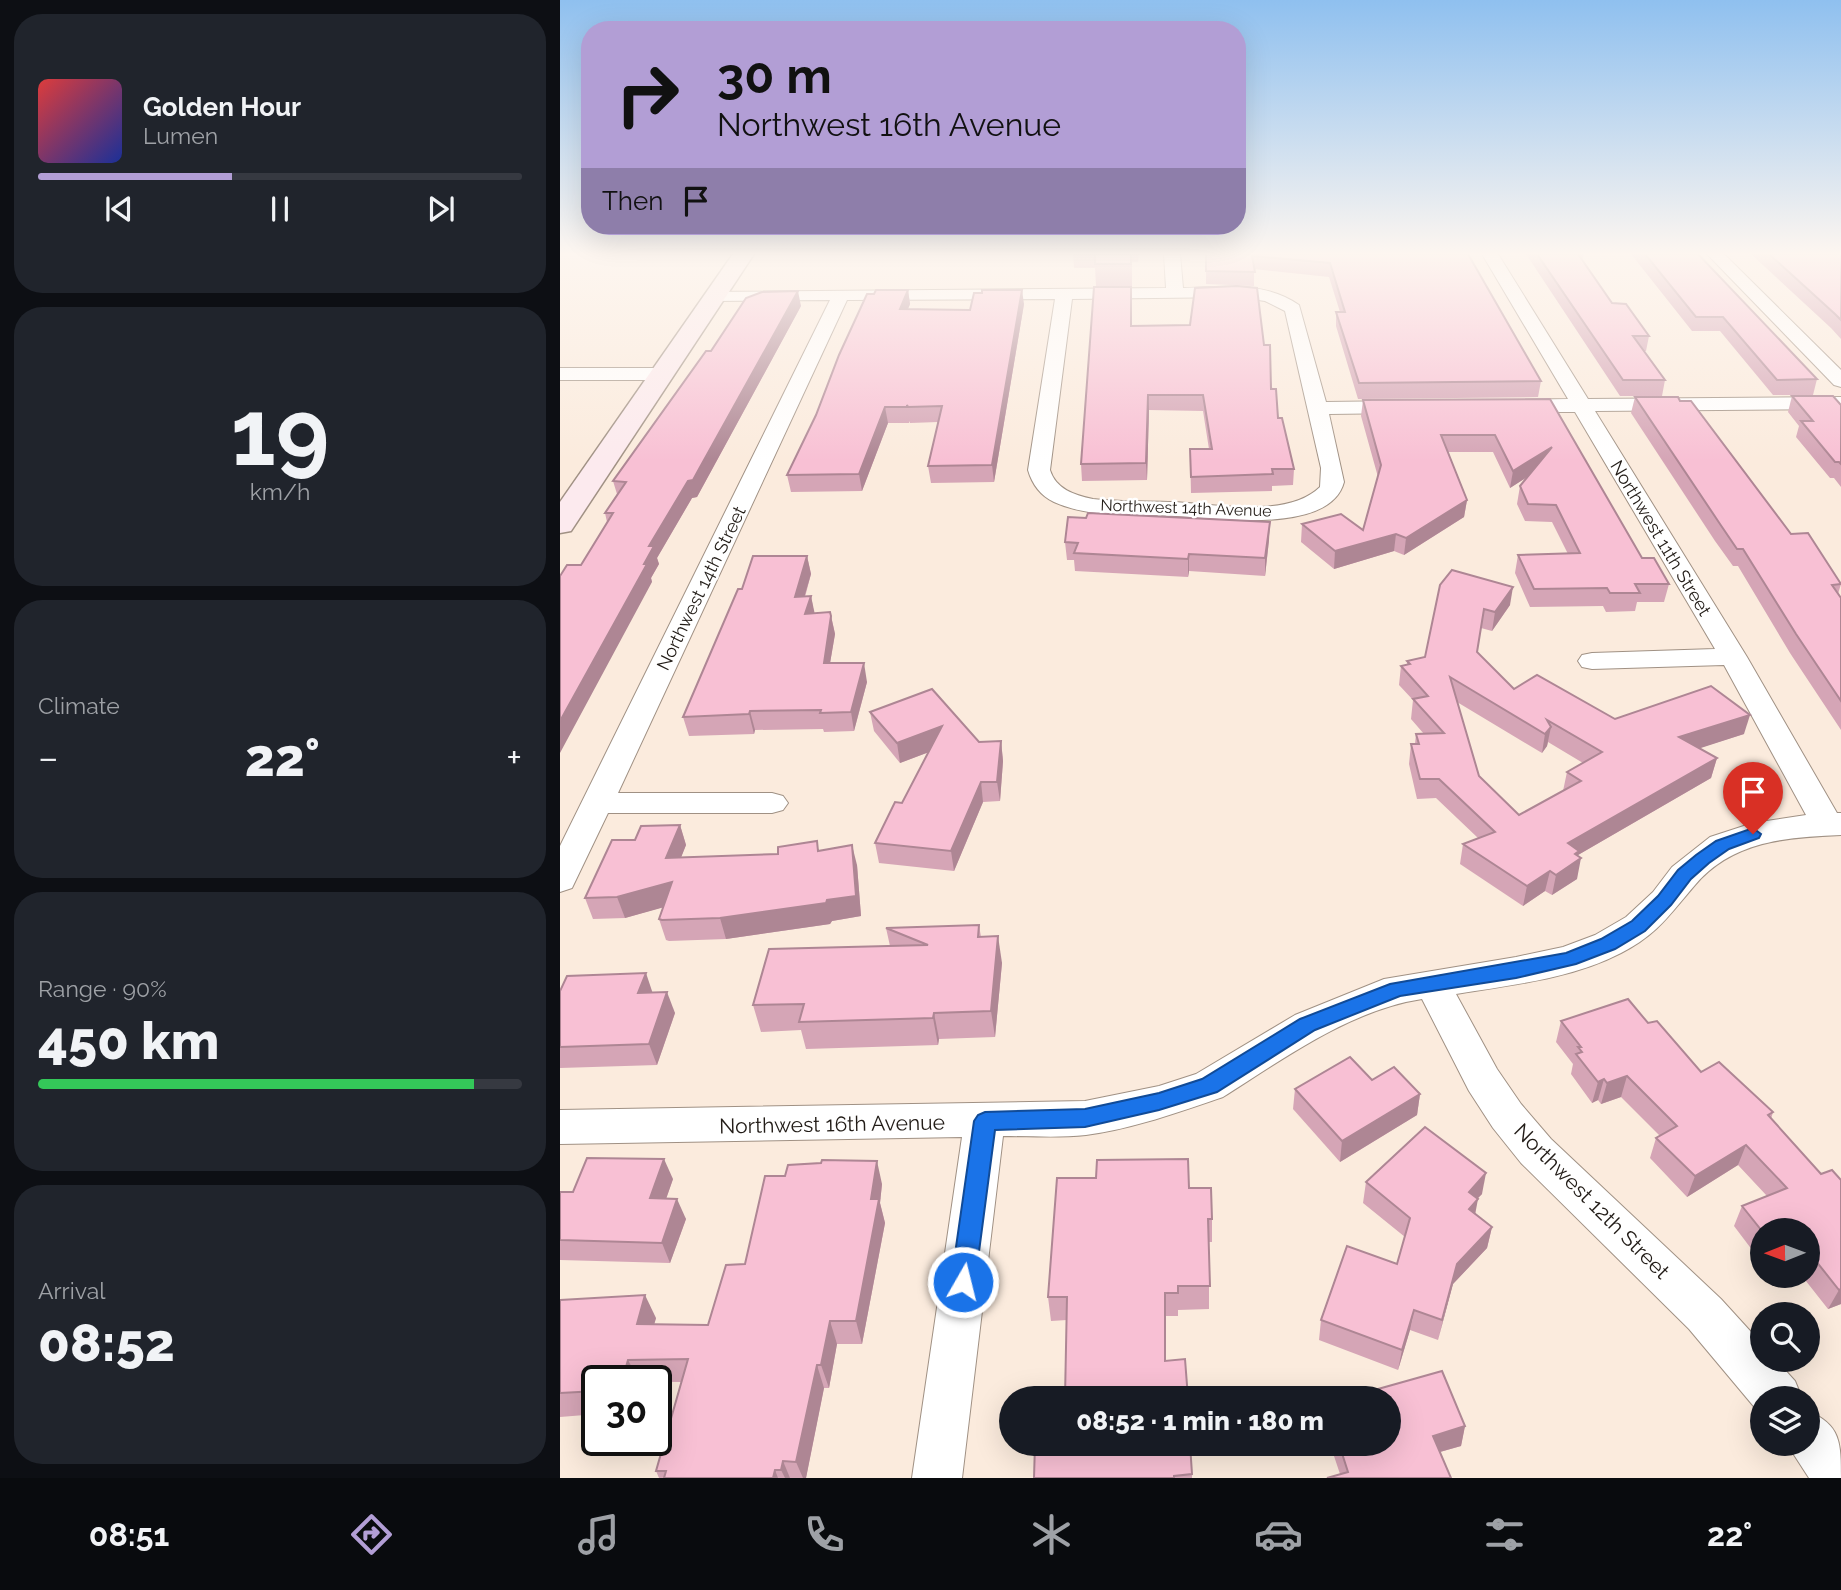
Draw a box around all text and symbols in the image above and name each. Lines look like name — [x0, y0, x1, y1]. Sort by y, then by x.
text: 30 m — [717, 47, 832, 104]
icon: right — [602, 49, 693, 140]
text: Golden Hour — [143, 92, 301, 122]
text: Northwest 16th Avenue — [717, 106, 1061, 143]
text: Lumen — [143, 122, 218, 149]
icon: arrive — [677, 182, 715, 220]
text: Then — [602, 186, 663, 216]
icon: previous — [100, 190, 138, 228]
icon: pause — [261, 190, 299, 228]
icon: next — [422, 190, 460, 228]
text: 19 — [231, 379, 329, 486]
street label: Northwest 11th Street — [1606, 456, 1716, 620]
text: km/h — [250, 478, 310, 505]
street label: Northwest 14th Avenue — [1100, 496, 1272, 520]
street label: Northwest 14th Street — [652, 503, 750, 673]
text: Climate — [38, 692, 120, 719]
text: 22° — [245, 727, 320, 788]
text: − — [38, 735, 58, 780]
text: + — [506, 735, 522, 780]
pin — [1723, 762, 1783, 834]
icon: arrive — [1734, 773, 1772, 811]
text: Range · 90% — [38, 975, 167, 1002]
text: 450 km — [38, 1010, 219, 1071]
street label: Northwest 16th Avenue — [719, 1110, 945, 1138]
street label: Northwest 12th Street — [1509, 1118, 1675, 1284]
north arrow — [1750, 1218, 1820, 1288]
map controls — [1750, 1218, 1820, 1456]
position arrow — [926, 1245, 1000, 1319]
text: Arrival — [38, 1277, 105, 1304]
button: search — [1750, 1302, 1820, 1372]
text: 08:52 — [38, 1312, 175, 1373]
speed limit sign: 30 — [581, 1365, 672, 1456]
button: layers — [1750, 1386, 1820, 1456]
text: 08:52 · 1 min · 180 m — [1076, 1406, 1324, 1436]
icon: directions — [347, 1510, 396, 1559]
icon: music — [574, 1510, 623, 1559]
icon: phone — [800, 1510, 849, 1559]
icon: climate — [1027, 1510, 1076, 1559]
icon: car — [1254, 1510, 1303, 1559]
icon: filters — [1480, 1510, 1529, 1559]
text: 08:51 — [89, 1516, 169, 1553]
text: 22° — [1707, 1516, 1752, 1553]

